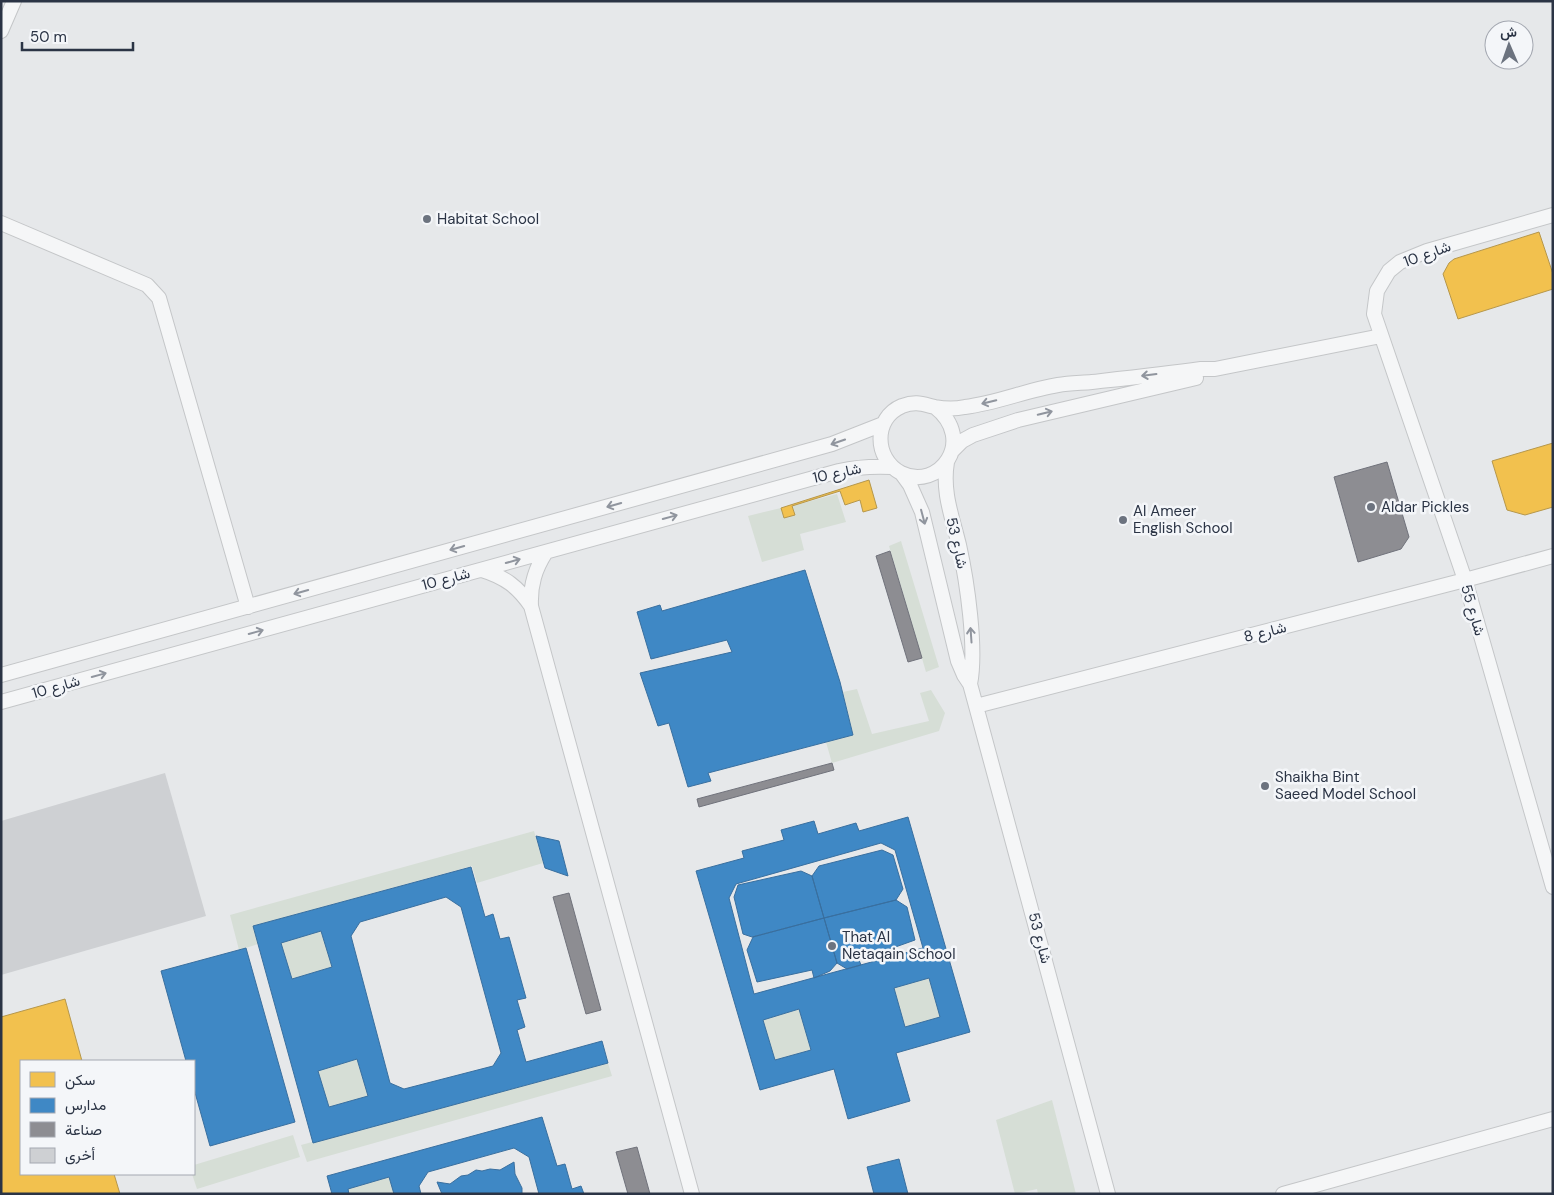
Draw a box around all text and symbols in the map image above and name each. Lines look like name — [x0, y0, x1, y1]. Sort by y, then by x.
scale bar — [22, 20, 134, 52]
north arrow — [1484, 20, 1534, 70]
text: ش — [1500, 23, 1517, 41]
text: 50 m — [30, 27, 67, 47]
place label: Habitat School — [437, 209, 539, 229]
marker: Habitat School — [421, 213, 433, 225]
street label: شارع 10 — [1400, 236, 1454, 273]
one-way arrow — [1142, 370, 1158, 380]
one-way arrow — [982, 398, 998, 407]
one-way arrow — [1036, 408, 1052, 417]
one-way arrow — [831, 438, 846, 447]
street label: شارع 10 — [811, 458, 863, 489]
place label: Aldar Pickles — [1381, 497, 1469, 517]
one-way arrow — [606, 500, 622, 510]
place label: Al Ameer English School — [1133, 501, 1233, 538]
marker: Aldar Pickles — [1365, 501, 1377, 513]
one-way arrow — [918, 509, 928, 525]
one-way arrow — [661, 512, 677, 522]
marker: Al Ameer English School — [1117, 514, 1129, 526]
street label: شارع 53 — [940, 515, 973, 571]
one-way arrow — [450, 544, 466, 554]
one-way arrow — [505, 555, 521, 565]
street label: شارع 10 — [420, 563, 473, 596]
street label: شارع 55 — [1455, 582, 1490, 638]
one-way arrow — [293, 587, 309, 597]
street label: شارع 8 — [1242, 617, 1289, 648]
one-way arrow — [247, 627, 263, 636]
one-way arrow — [966, 627, 975, 643]
one-way arrow — [90, 670, 106, 679]
street label: شارع 10 — [30, 671, 83, 704]
place label: Shaikha Bint Saeed Model School — [1275, 767, 1416, 804]
marker: Shaikha Bint Saeed Model School — [1259, 780, 1271, 792]
street label: شارع 53 — [1023, 910, 1056, 966]
place label: That Al Netaqain School — [842, 927, 955, 964]
marker: That Al Netaqain School — [826, 940, 838, 952]
legend — [20, 1060, 195, 1175]
text: سكن — [65, 1070, 95, 1090]
text: مدارس — [65, 1095, 106, 1115]
text: صناعة — [65, 1120, 102, 1140]
text: أخرى — [65, 1145, 95, 1165]

